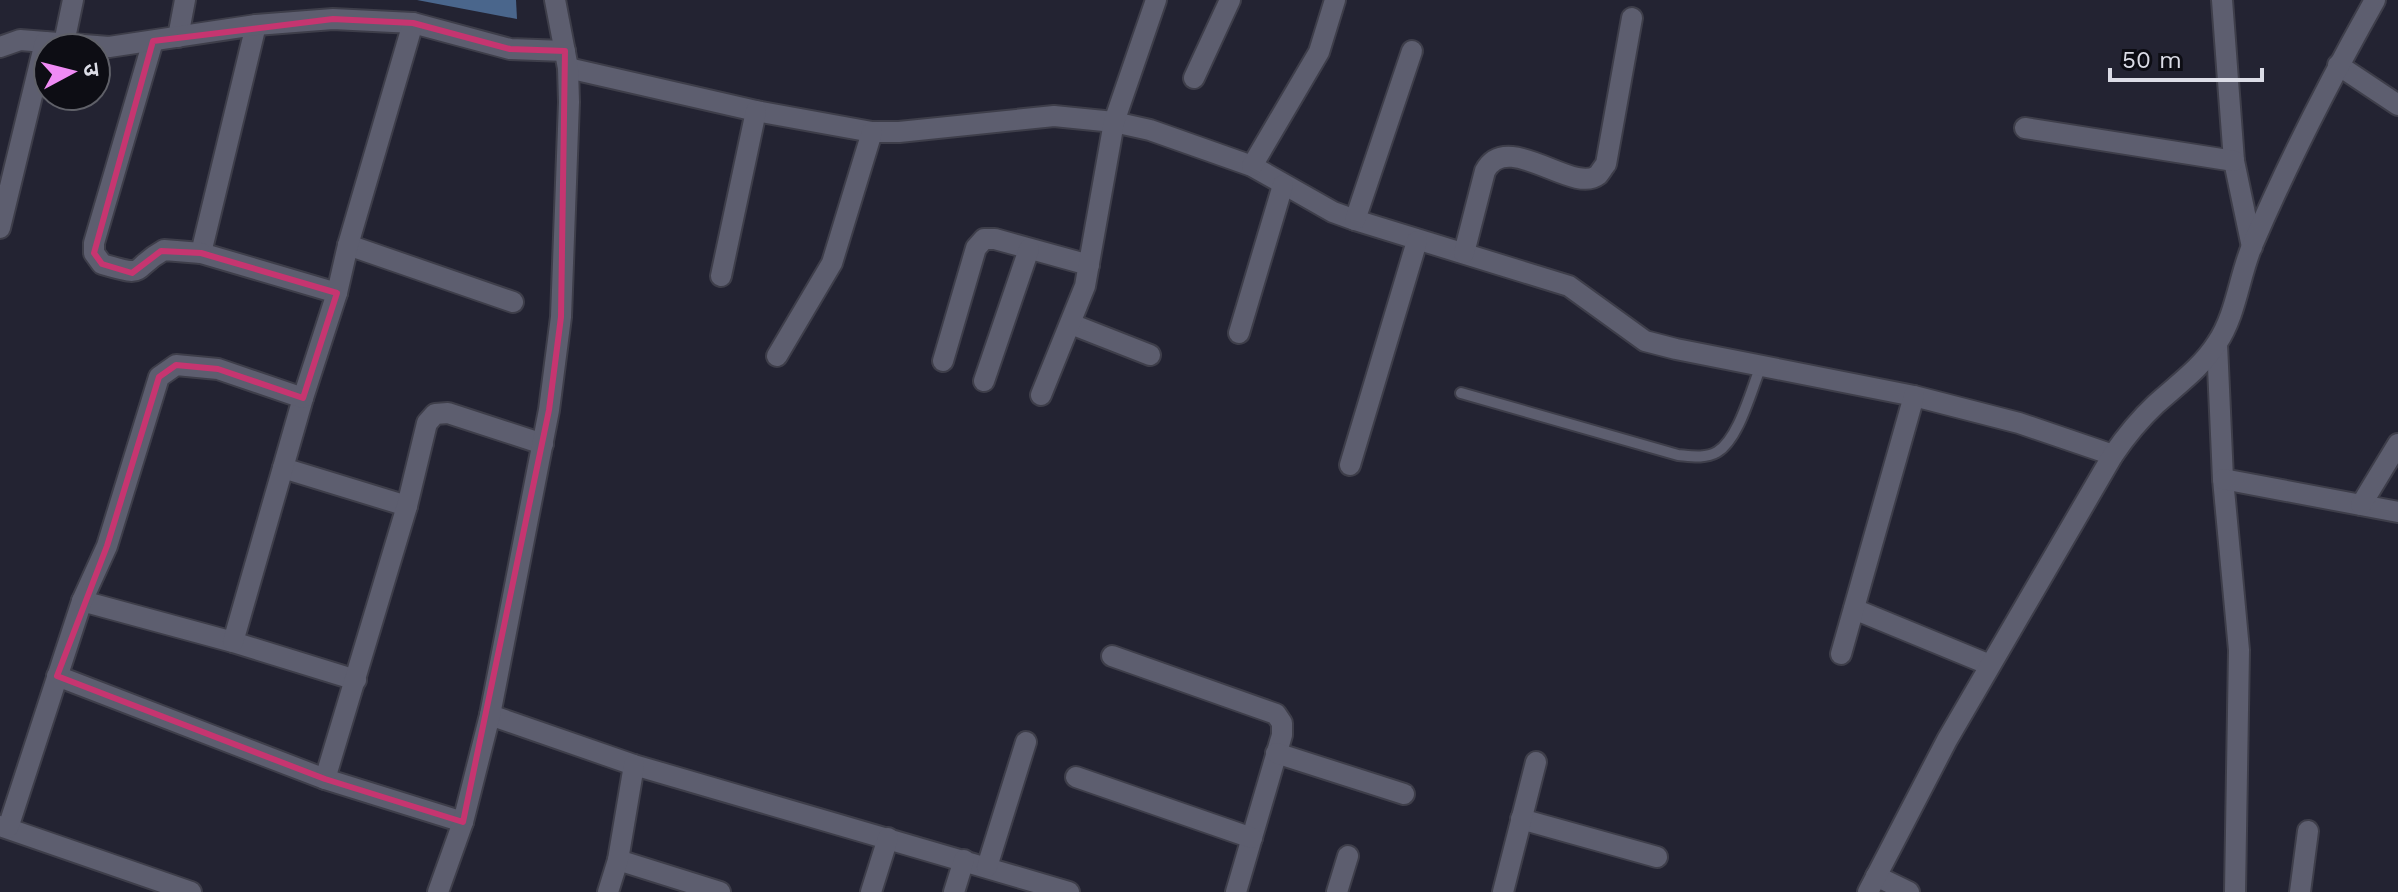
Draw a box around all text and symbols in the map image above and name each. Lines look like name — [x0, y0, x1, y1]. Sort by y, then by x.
north arrow — [32, 32, 112, 112]
scale bar — [2110, 32, 2262, 82]
text: 50 m — [2122, 46, 2182, 74]
text: उ — [78, 62, 105, 79]

